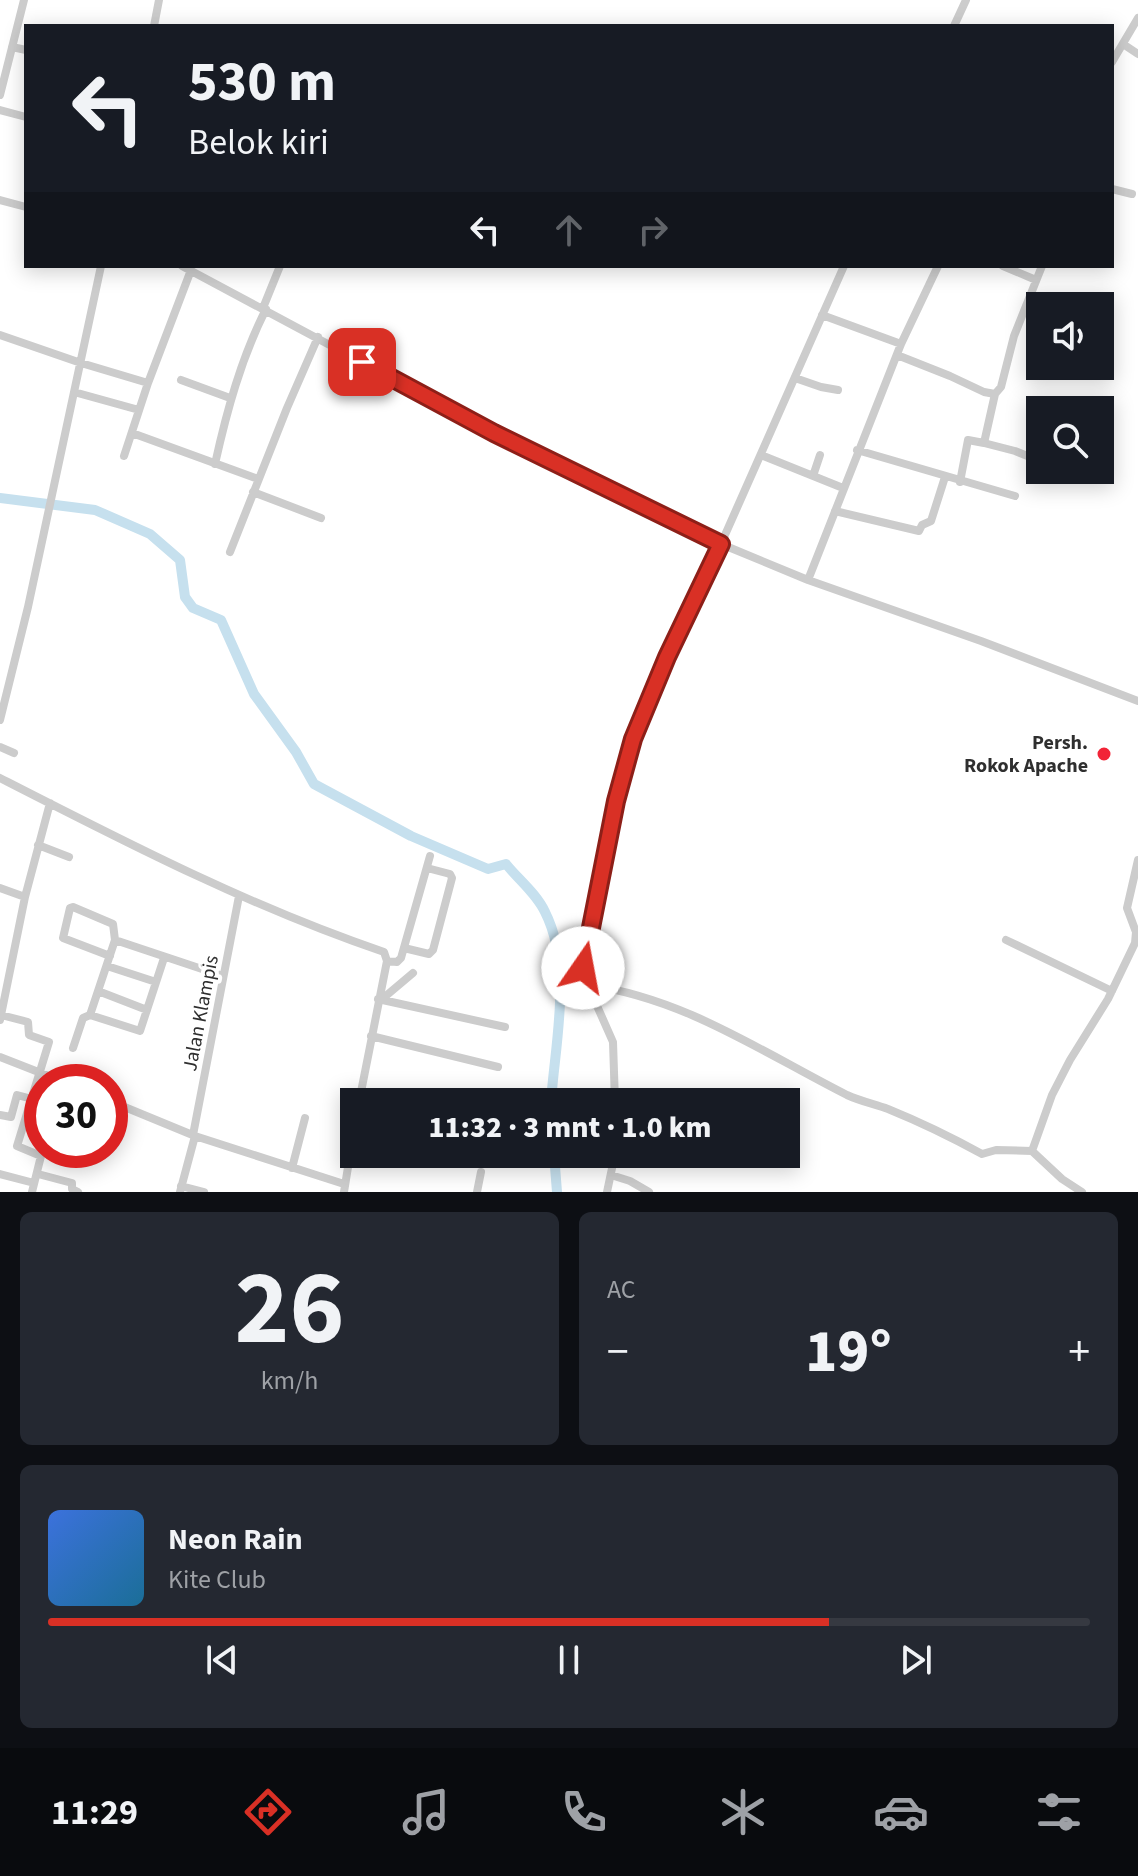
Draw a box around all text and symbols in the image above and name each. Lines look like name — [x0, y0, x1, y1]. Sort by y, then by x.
text: 530 m — [188, 43, 336, 122]
icon: left — [56, 56, 160, 160]
text: Belok kiri — [188, 117, 329, 168]
icon: left — [463, 208, 507, 252]
icon: ahead — [547, 208, 591, 252]
icon: right — [631, 208, 675, 252]
map controls — [1026, 292, 1114, 484]
button: sound — [1026, 292, 1114, 380]
pin — [328, 328, 396, 396]
icon: arrive — [340, 340, 384, 384]
button: search — [1026, 396, 1114, 484]
place label: Persh. Rokok Apache — [964, 729, 1088, 780]
marker: Persh. Rokok Apache — [1095, 745, 1113, 763]
position arrow — [541, 926, 625, 1010]
street label: Jalan Klampis — [176, 953, 226, 1074]
speed limit sign: 30 — [24, 1064, 128, 1168]
text: 11:32 · 3 mnt · 1.0 km — [429, 1106, 711, 1149]
text: 26 — [235, 1236, 344, 1384]
text: AC — [607, 1271, 636, 1308]
text: 19° — [805, 1310, 892, 1395]
text: − — [607, 1321, 629, 1384]
text: + — [1068, 1321, 1090, 1384]
text: km/h — [261, 1362, 318, 1399]
text: Neon Rain — [168, 1518, 303, 1561]
text: Kite Club — [168, 1561, 266, 1598]
icon: previous — [200, 1638, 244, 1682]
icon: pause — [547, 1638, 591, 1682]
icon: next — [894, 1638, 938, 1682]
icon: directions — [240, 1784, 296, 1840]
icon: music — [398, 1784, 454, 1840]
icon: phone — [556, 1784, 612, 1840]
icon: climate — [715, 1784, 771, 1840]
icon: car — [873, 1784, 929, 1840]
icon: filters — [1031, 1784, 1087, 1840]
text: 11:29 — [51, 1787, 138, 1838]

